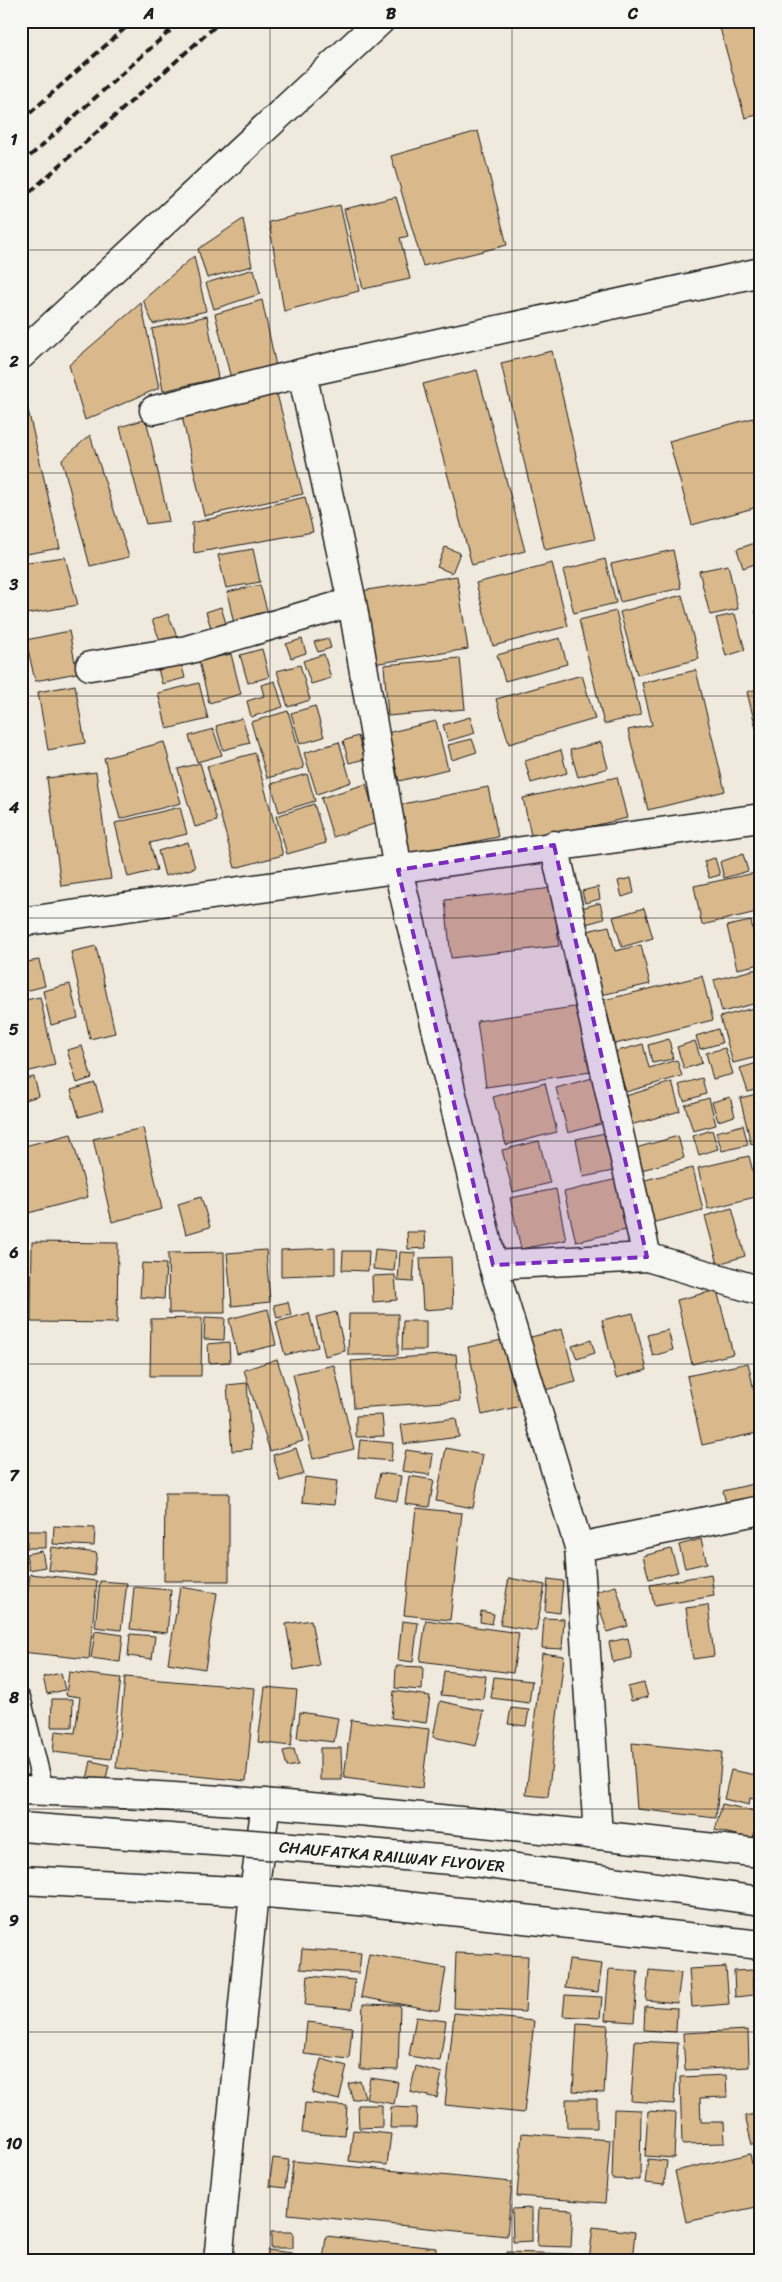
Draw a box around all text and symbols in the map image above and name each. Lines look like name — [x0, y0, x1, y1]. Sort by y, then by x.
text: A — [143, 0, 154, 28]
text: B — [386, 0, 397, 28]
text: C — [627, 0, 639, 28]
text: 1 — [11, 125, 18, 154]
text: 2 — [8, 347, 19, 376]
text: 3 — [9, 570, 19, 599]
text: 4 — [8, 793, 19, 822]
text: 5 — [9, 1015, 19, 1044]
text: 6 — [8, 1238, 19, 1267]
text: 7 — [9, 1461, 20, 1490]
text: 8 — [8, 1683, 19, 1712]
street label: CHAUFATKA RAILWAY FLYOVER — [278, 1832, 506, 1881]
text: 9 — [9, 1906, 19, 1935]
text: 10 — [6, 2129, 22, 2158]

